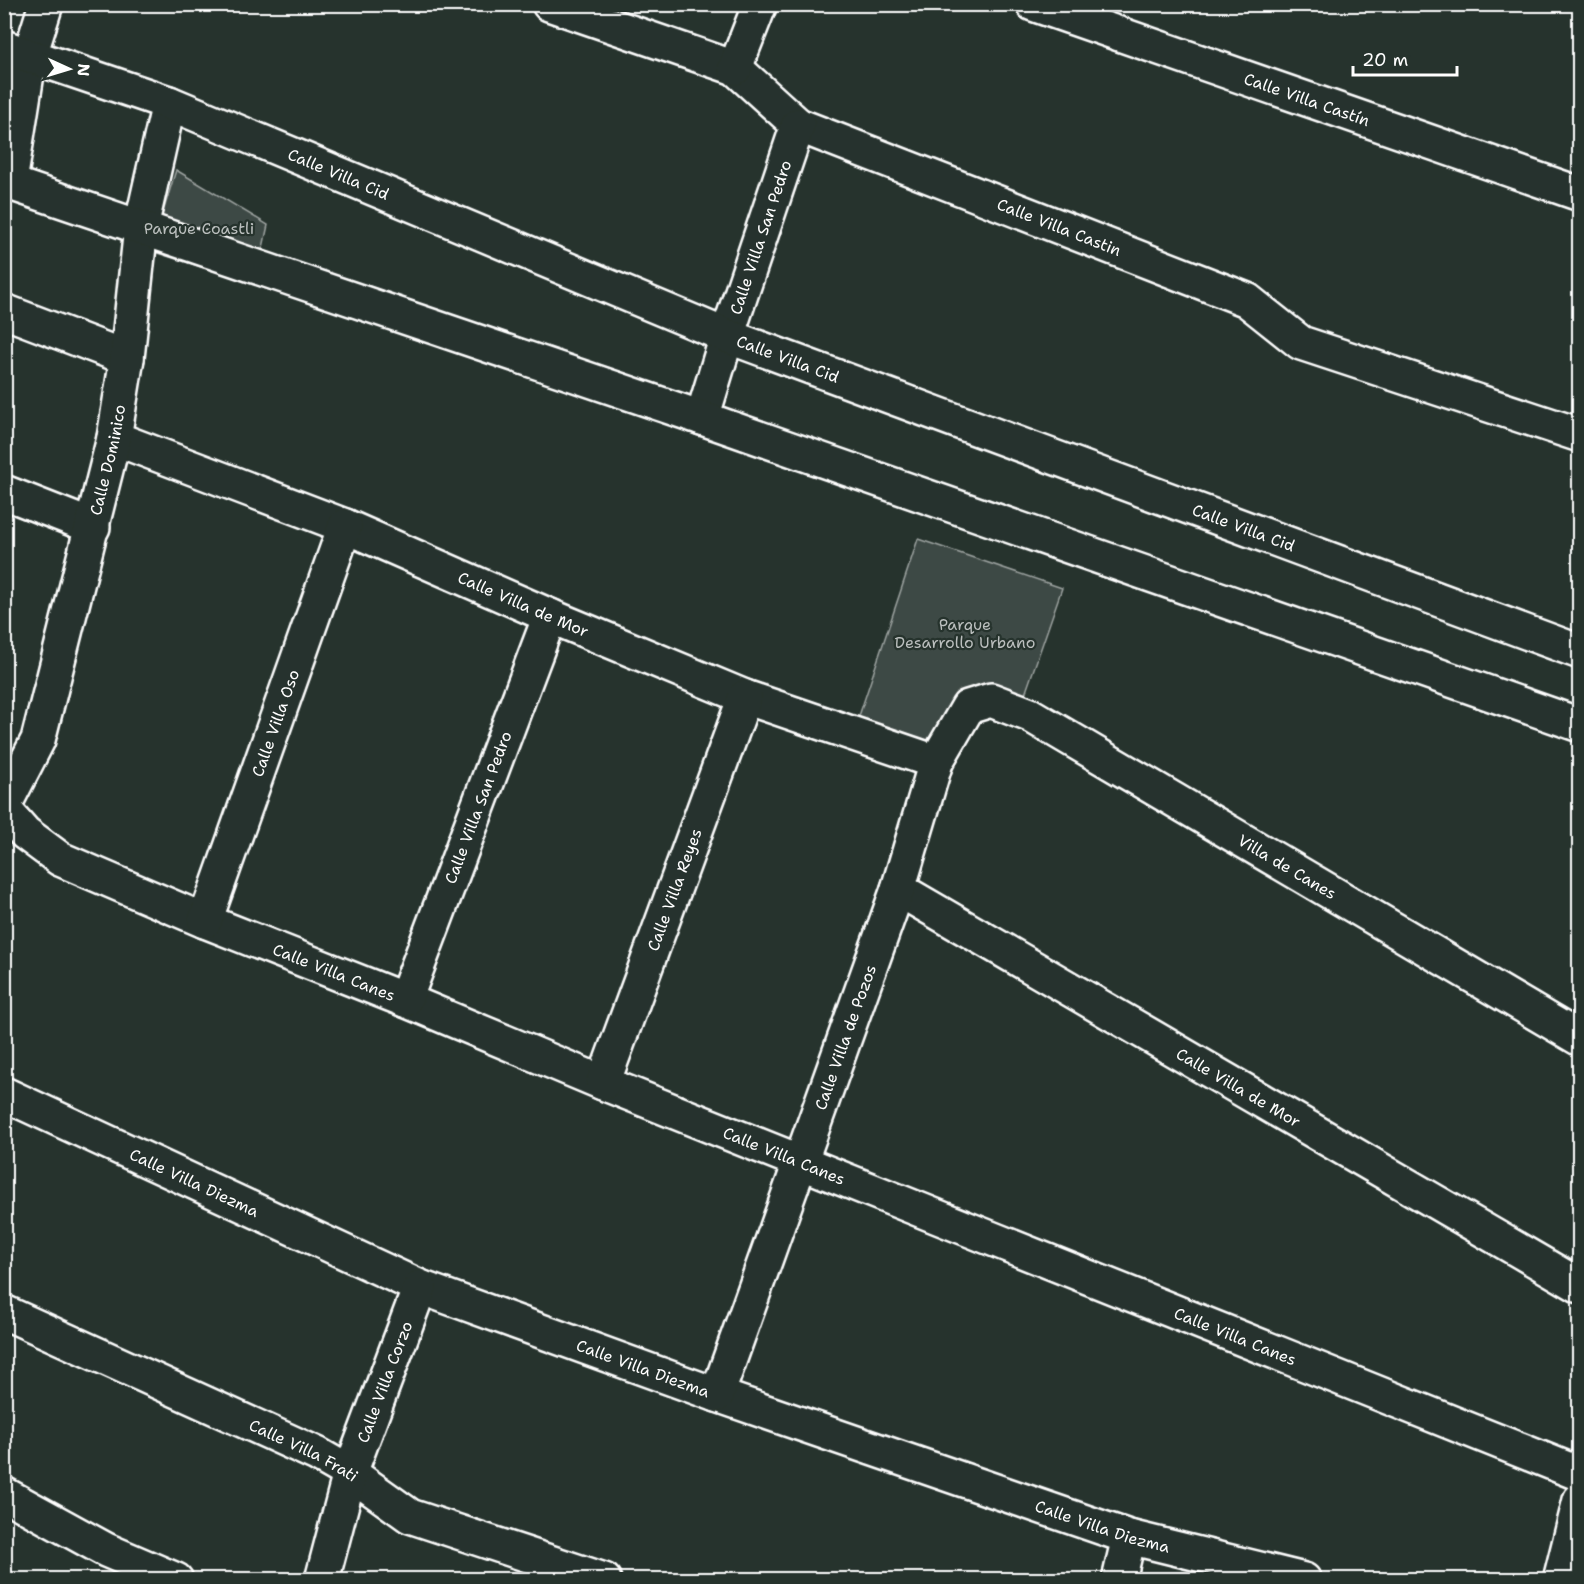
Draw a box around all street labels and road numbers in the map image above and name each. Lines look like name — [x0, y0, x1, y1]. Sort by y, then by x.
street label: Calle Villa Castín — [1241, 68, 1373, 131]
street label: Calle Villa Cid — [285, 143, 392, 204]
street label: Calle Villa San Pedro — [725, 157, 796, 317]
street label: Calle Villa Castin — [994, 193, 1125, 261]
street label: Calle Villa Cid — [734, 330, 842, 387]
street label: Calle Dominico — [85, 403, 130, 517]
street label: Calle Villa Cid — [1189, 499, 1298, 556]
street label: Calle Villa de Mor — [455, 566, 592, 642]
street label: Calle Villa Oso — [246, 667, 304, 780]
street label: Calle Villa San Pedro — [439, 728, 516, 887]
street label: Calle Villa Reyes — [642, 825, 706, 954]
street label: Villa de Canes — [1234, 829, 1340, 904]
street label: Calle Villa Canes — [270, 938, 398, 1006]
street label: Calle Villa de Pozos — [809, 962, 881, 1113]
street label: Calle Villa de Mor — [1172, 1043, 1305, 1132]
street label: Calle Villa Canes — [720, 1122, 848, 1189]
street label: Calle Villa Diezma — [126, 1143, 263, 1221]
street label: Calle Villa Canes — [1171, 1302, 1300, 1370]
street label: Calle Villa Corzo — [352, 1318, 417, 1446]
street label: Calle Villa Diezma — [574, 1334, 713, 1402]
street label: Calle Villa Frati — [246, 1414, 363, 1486]
street label: Calle Villa Diezma — [1032, 1495, 1172, 1557]

